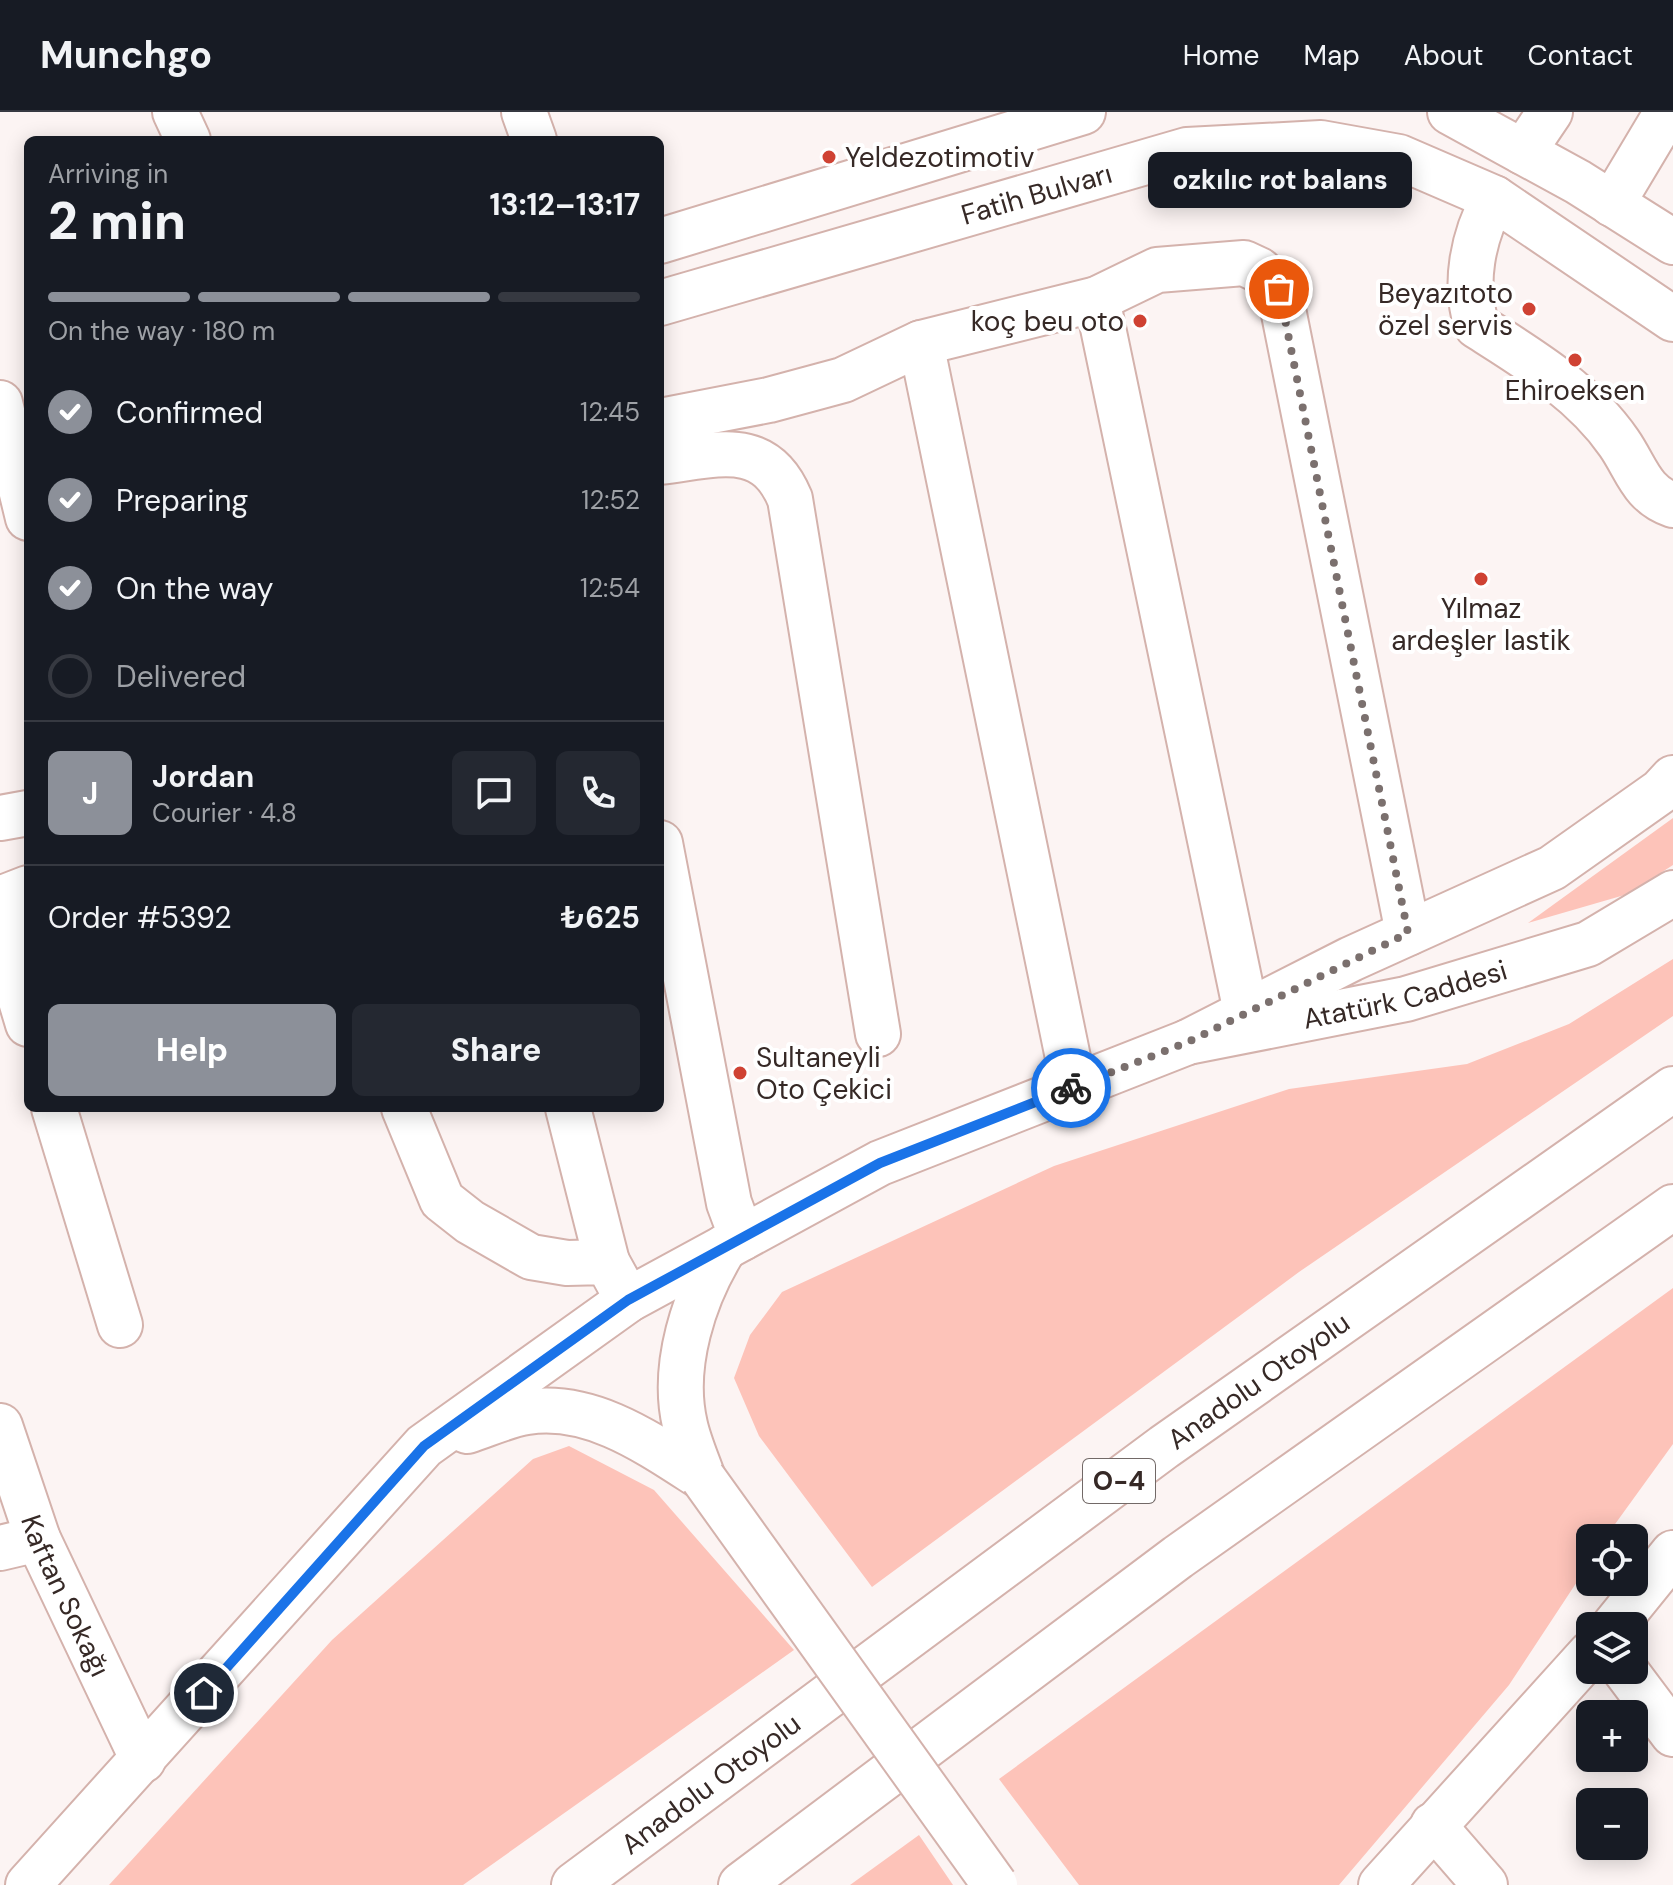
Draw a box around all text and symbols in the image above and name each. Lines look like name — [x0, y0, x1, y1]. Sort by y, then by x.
text: Munchgo — [40, 30, 212, 80]
text: Home — [1183, 37, 1259, 74]
text: Map — [1303, 37, 1360, 74]
text: About — [1404, 37, 1483, 74]
text: Contact — [1527, 37, 1633, 74]
place label: Yeldezotimotiv — [845, 139, 1035, 176]
marker: Yeldezotimotiv — [820, 148, 838, 166]
callout: ozkılıc rot balans — [1147, 153, 1411, 209]
street label: Fatih Bulvarı — [957, 154, 1116, 233]
text: Arriving in — [48, 157, 168, 191]
text: ozkılıc rot balans — [1172, 163, 1388, 197]
text: 13:12–13:17 — [489, 185, 640, 224]
text: 2 min — [48, 187, 186, 255]
pin — [1245, 255, 1313, 323]
icon: bag — [1257, 267, 1301, 311]
place label: Beyazıtoto özel servis — [1378, 275, 1513, 344]
marker: Beyazıtoto özel servis — [1520, 300, 1538, 318]
place label: koç beu oto — [971, 303, 1124, 340]
marker: koç beu oto — [1131, 312, 1149, 330]
text: On the way · 180 m — [48, 314, 275, 348]
marker: Ehiroeksen — [1566, 351, 1584, 369]
place label: Ehiroeksen — [1505, 372, 1645, 409]
icon: check — [48, 390, 92, 434]
text: Confirmed — [116, 393, 263, 432]
text: 12:45 — [580, 395, 640, 429]
icon: check — [48, 478, 92, 522]
text: Preparing — [116, 481, 248, 520]
text: 12:52 — [581, 483, 640, 517]
icon: check — [48, 566, 92, 610]
text: On the way — [116, 569, 273, 608]
marker: Yılmaz ardeşler lastik — [1472, 570, 1490, 588]
text: 12:54 — [580, 571, 640, 605]
place label: Yılmaz ardeşler lastik — [1391, 590, 1571, 659]
text: Delivered — [116, 657, 246, 696]
button: chat — [452, 751, 536, 835]
button: phone — [556, 751, 640, 835]
text: Jordan — [152, 757, 254, 796]
text: J — [82, 774, 98, 813]
text: Courier · 4.8 — [152, 796, 297, 830]
text: Order #5392 — [48, 898, 232, 937]
text: ₺625 — [561, 898, 640, 937]
street label: Atatürk Caddesi — [1300, 951, 1512, 1037]
button: Help — [48, 1004, 336, 1096]
button: Share — [352, 1004, 640, 1096]
place label: Sultaneyli Oto Çekici — [756, 1039, 892, 1108]
courier — [1031, 1048, 1111, 1128]
marker: Sultaneyli Oto Çekici — [731, 1064, 749, 1082]
icon: bike — [1049, 1066, 1093, 1110]
street label: Anadolu Otoyolu — [1160, 1304, 1357, 1458]
road number: O-4 — [1083, 1459, 1155, 1503]
street label: Kaftan Sokağı — [13, 1510, 119, 1682]
map controls — [1576, 1524, 1648, 1860]
button: locate — [1576, 1524, 1648, 1596]
button: layers — [1576, 1612, 1648, 1684]
pin — [170, 1659, 238, 1727]
icon: home — [182, 1671, 226, 1715]
button: + — [1576, 1700, 1648, 1772]
street label: Anadolu Otoyolu — [613, 1705, 808, 1863]
button: − — [1576, 1788, 1648, 1860]

